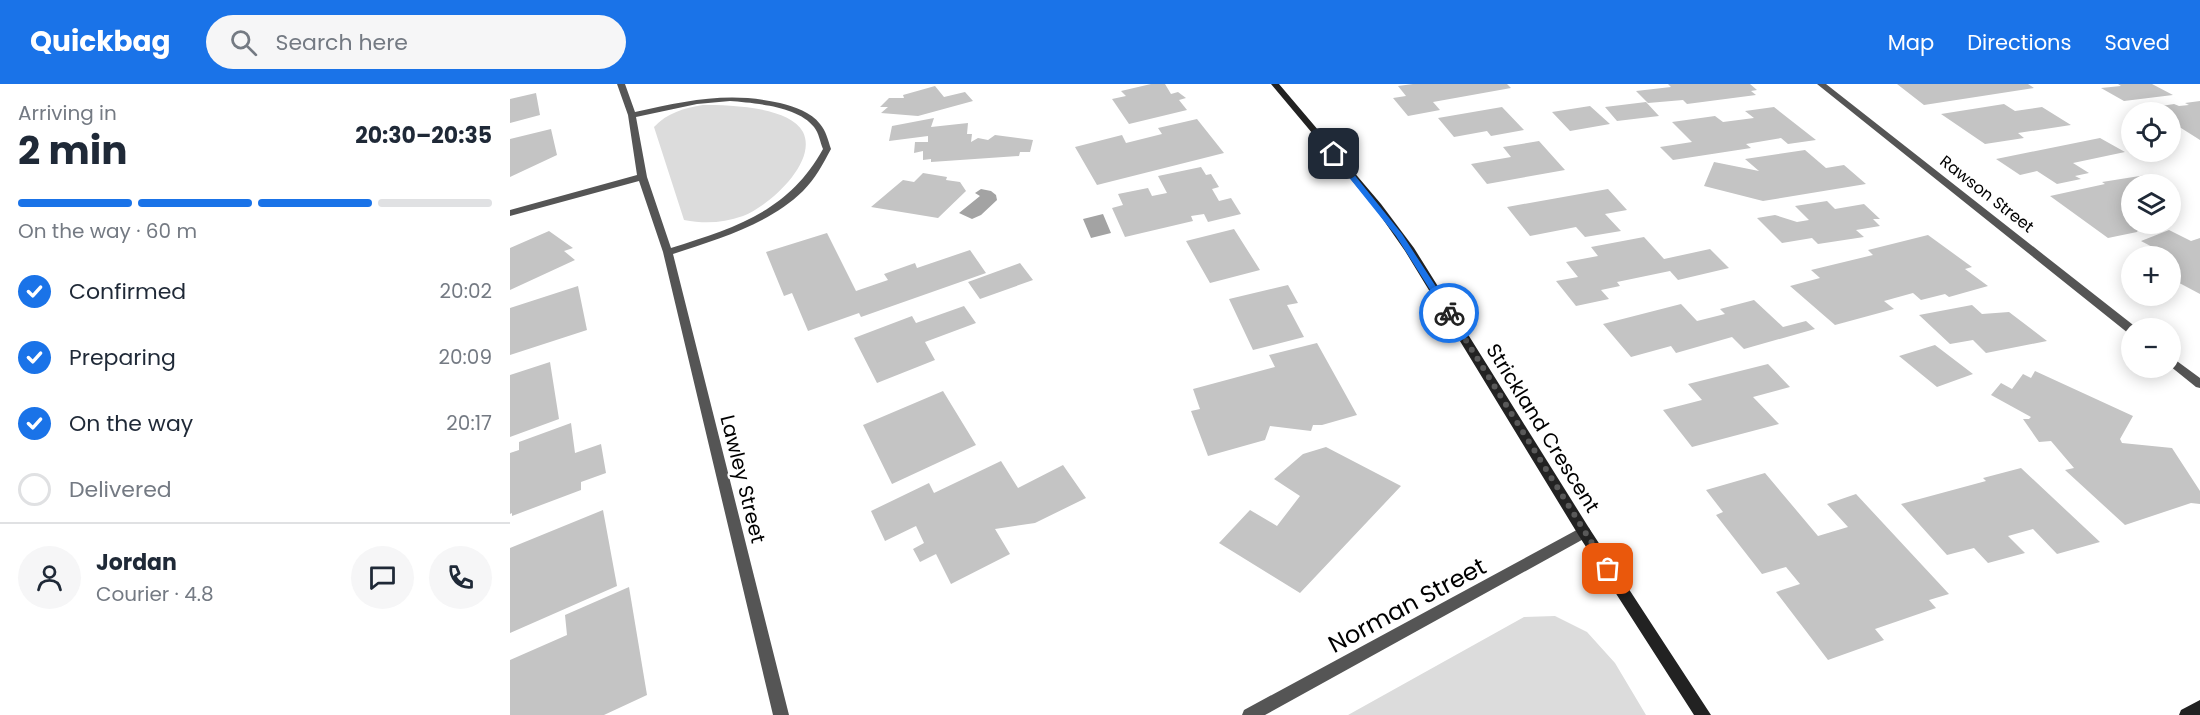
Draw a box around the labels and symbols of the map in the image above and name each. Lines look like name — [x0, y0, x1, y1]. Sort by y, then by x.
pin — [1308, 128, 1359, 179]
street label: Rawson Street — [1935, 150, 2039, 238]
courier — [1419, 283, 1479, 343]
street label: Strickland Crescent — [1480, 338, 1606, 518]
street label: Lawley Street — [714, 412, 772, 546]
pin — [1582, 543, 1633, 594]
street label: Norman Street — [1322, 550, 1492, 660]

